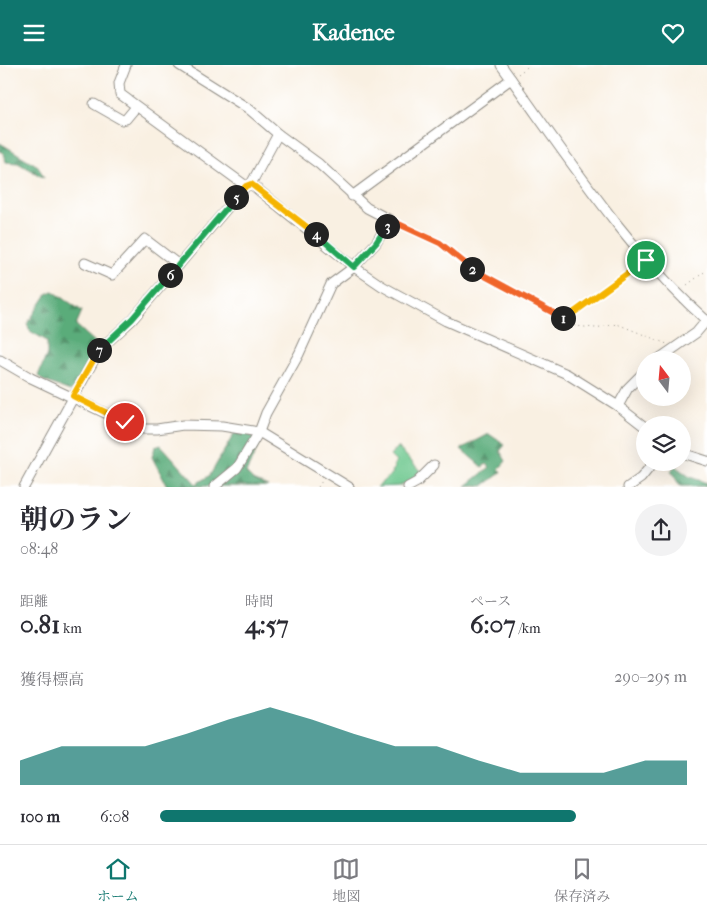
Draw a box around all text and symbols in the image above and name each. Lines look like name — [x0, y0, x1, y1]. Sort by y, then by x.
icon: menu — [20, 19, 48, 47]
icon: heart — [659, 19, 687, 47]
text: Kadence — [312, 20, 395, 46]
pin: 5 — [224, 185, 248, 209]
text: 5 — [233, 189, 240, 206]
pin: 3 — [374, 213, 400, 239]
text: 3 — [385, 218, 390, 235]
pin: 4 — [304, 221, 328, 247]
text: 4 — [312, 226, 321, 243]
pin — [625, 239, 667, 281]
icon: arrive — [632, 246, 660, 274]
pin: 2 — [460, 257, 484, 281]
text: 2 — [469, 261, 476, 278]
pin: 6 — [158, 263, 182, 287]
text: 6 — [167, 267, 174, 284]
pin: 1 — [550, 305, 576, 331]
text: 1 — [561, 310, 566, 327]
pin: 7 — [86, 337, 112, 363]
text: 7 — [96, 342, 103, 359]
north arrow — [636, 351, 691, 406]
map controls — [636, 351, 691, 471]
pin — [104, 401, 146, 443]
icon: check — [111, 408, 139, 436]
button: layers — [636, 416, 691, 471]
text: 朝のラン — [20, 503, 132, 536]
button: share — [635, 504, 687, 556]
text: 08:48 — [20, 539, 58, 558]
text: 距離 — [20, 593, 48, 610]
text: 時間 — [245, 593, 273, 610]
text: ペース — [470, 593, 511, 610]
text: 0.81 — [20, 610, 60, 639]
text: 4:57 — [245, 610, 289, 639]
text: 6:07 — [470, 610, 515, 639]
text: km — [60, 620, 82, 637]
text: /km — [515, 620, 541, 637]
text: 290–295 m — [614, 667, 687, 686]
text: 獲得標高 — [20, 670, 84, 689]
text: 100 m — [20, 807, 60, 826]
text: 6:08 — [100, 807, 129, 826]
tab: ホーム — [97, 855, 139, 905]
tab: 地図 — [332, 855, 360, 905]
tab: 保存済み — [554, 855, 610, 905]

